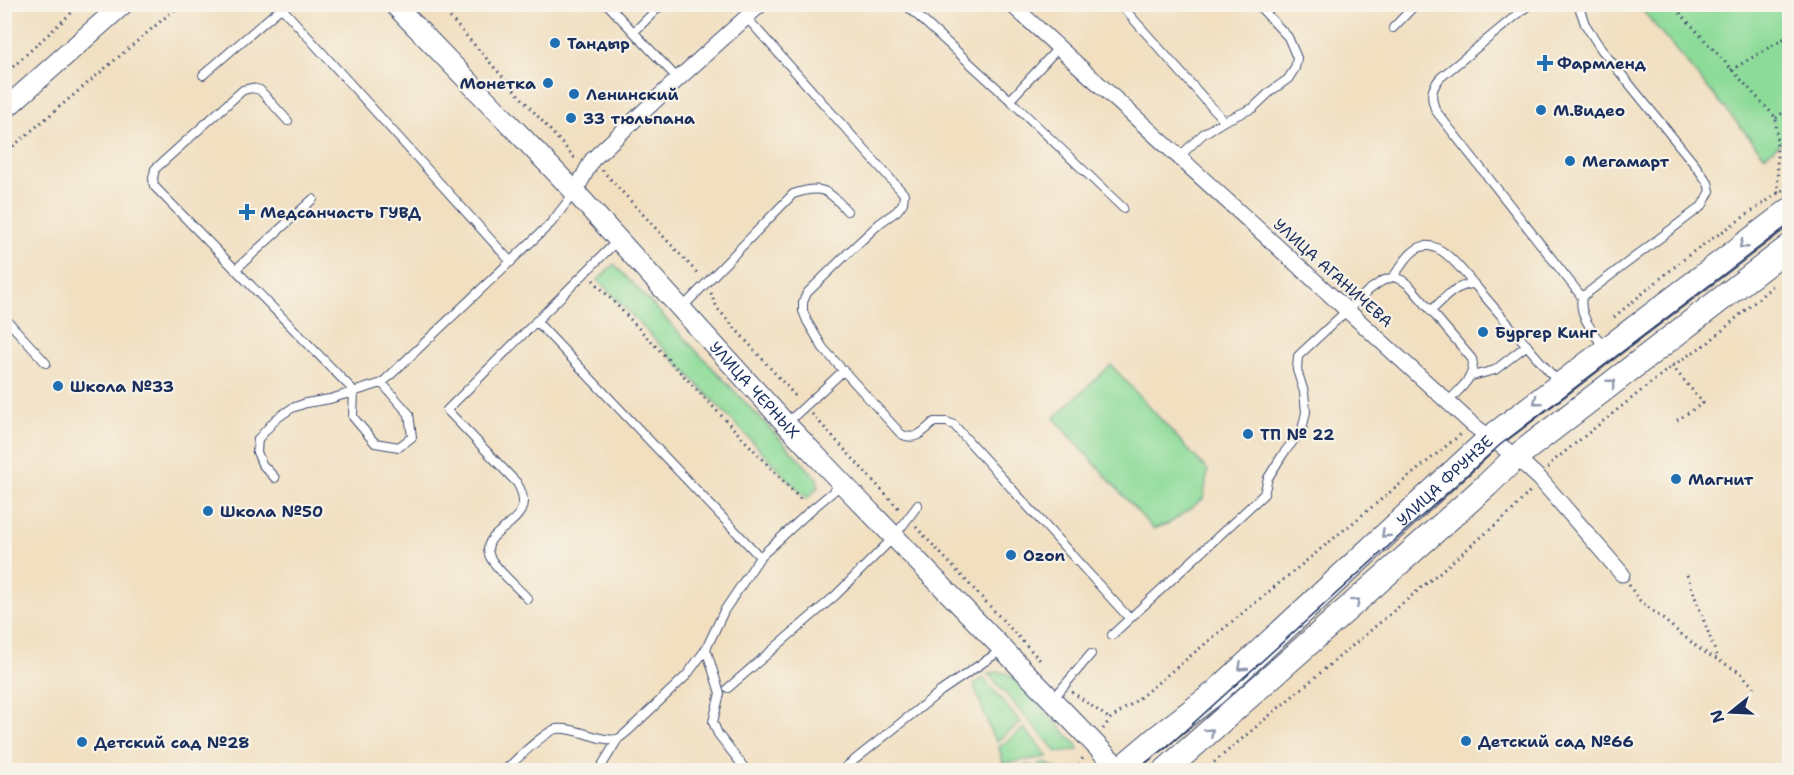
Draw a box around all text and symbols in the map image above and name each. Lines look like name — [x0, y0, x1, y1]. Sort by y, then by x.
place label: Тандыр — [567, 33, 630, 54]
marker: Тандыр — [548, 36, 562, 50]
place label: Фармленд — [1557, 53, 1647, 74]
marker: Фармленд — [1538, 56, 1552, 70]
place label: Монетка — [460, 73, 536, 94]
marker: Монетка — [541, 76, 555, 90]
place label: Ленинский — [586, 84, 679, 105]
marker: Ленинский — [567, 87, 581, 101]
place label: М.Видео — [1553, 100, 1625, 121]
marker: М.Видео — [1534, 103, 1548, 117]
place label: 33 тюльпана — [583, 108, 695, 129]
marker: 33 тюльпана — [564, 111, 578, 125]
place label: Мегамарт — [1582, 151, 1670, 172]
marker: Мегамарт — [1563, 154, 1577, 168]
place label: Медсанчасть ГУВД — [260, 202, 421, 223]
marker: Медсанчасть ГУВД — [238, 203, 256, 221]
street label: УЛИЦА АГАНИЧЕВА — [1269, 214, 1397, 332]
one-way arrow — [1738, 238, 1749, 249]
place label: Бургер Кинг — [1495, 322, 1598, 343]
marker: Бургер Кинг — [1476, 325, 1490, 339]
street label: УЛИЦА ЧЕРНЫХ — [705, 337, 804, 442]
place label: Школа №33 — [70, 376, 174, 397]
marker: Школа №33 — [51, 379, 65, 393]
one-way arrow — [1606, 379, 1617, 390]
one-way arrow — [1532, 393, 1543, 404]
place label: ТП № 22 — [1260, 424, 1334, 445]
marker: ТП № 22 — [1241, 427, 1255, 441]
street label: УЛИЦА ФРУНЗЕ — [1392, 430, 1497, 530]
place label: Магнит — [1688, 469, 1754, 490]
marker: Магнит — [1669, 472, 1683, 486]
place label: Школа №50 — [220, 501, 323, 522]
marker: Школа №50 — [201, 504, 215, 518]
one-way arrow — [1381, 527, 1392, 538]
place label: Ozon — [1023, 545, 1066, 566]
marker: Ozon — [1004, 548, 1018, 562]
one-way arrow — [1349, 598, 1360, 609]
one-way arrow — [1239, 660, 1250, 671]
north arrow — [1701, 682, 1761, 742]
text: N — [1705, 707, 1729, 726]
one-way arrow — [1203, 728, 1214, 739]
place label: Детский сад №66 — [1478, 731, 1634, 752]
place label: Детский сад №28 — [94, 732, 249, 753]
marker: Детский сад №66 — [1459, 734, 1473, 748]
marker: Детский сад №28 — [75, 735, 89, 749]

